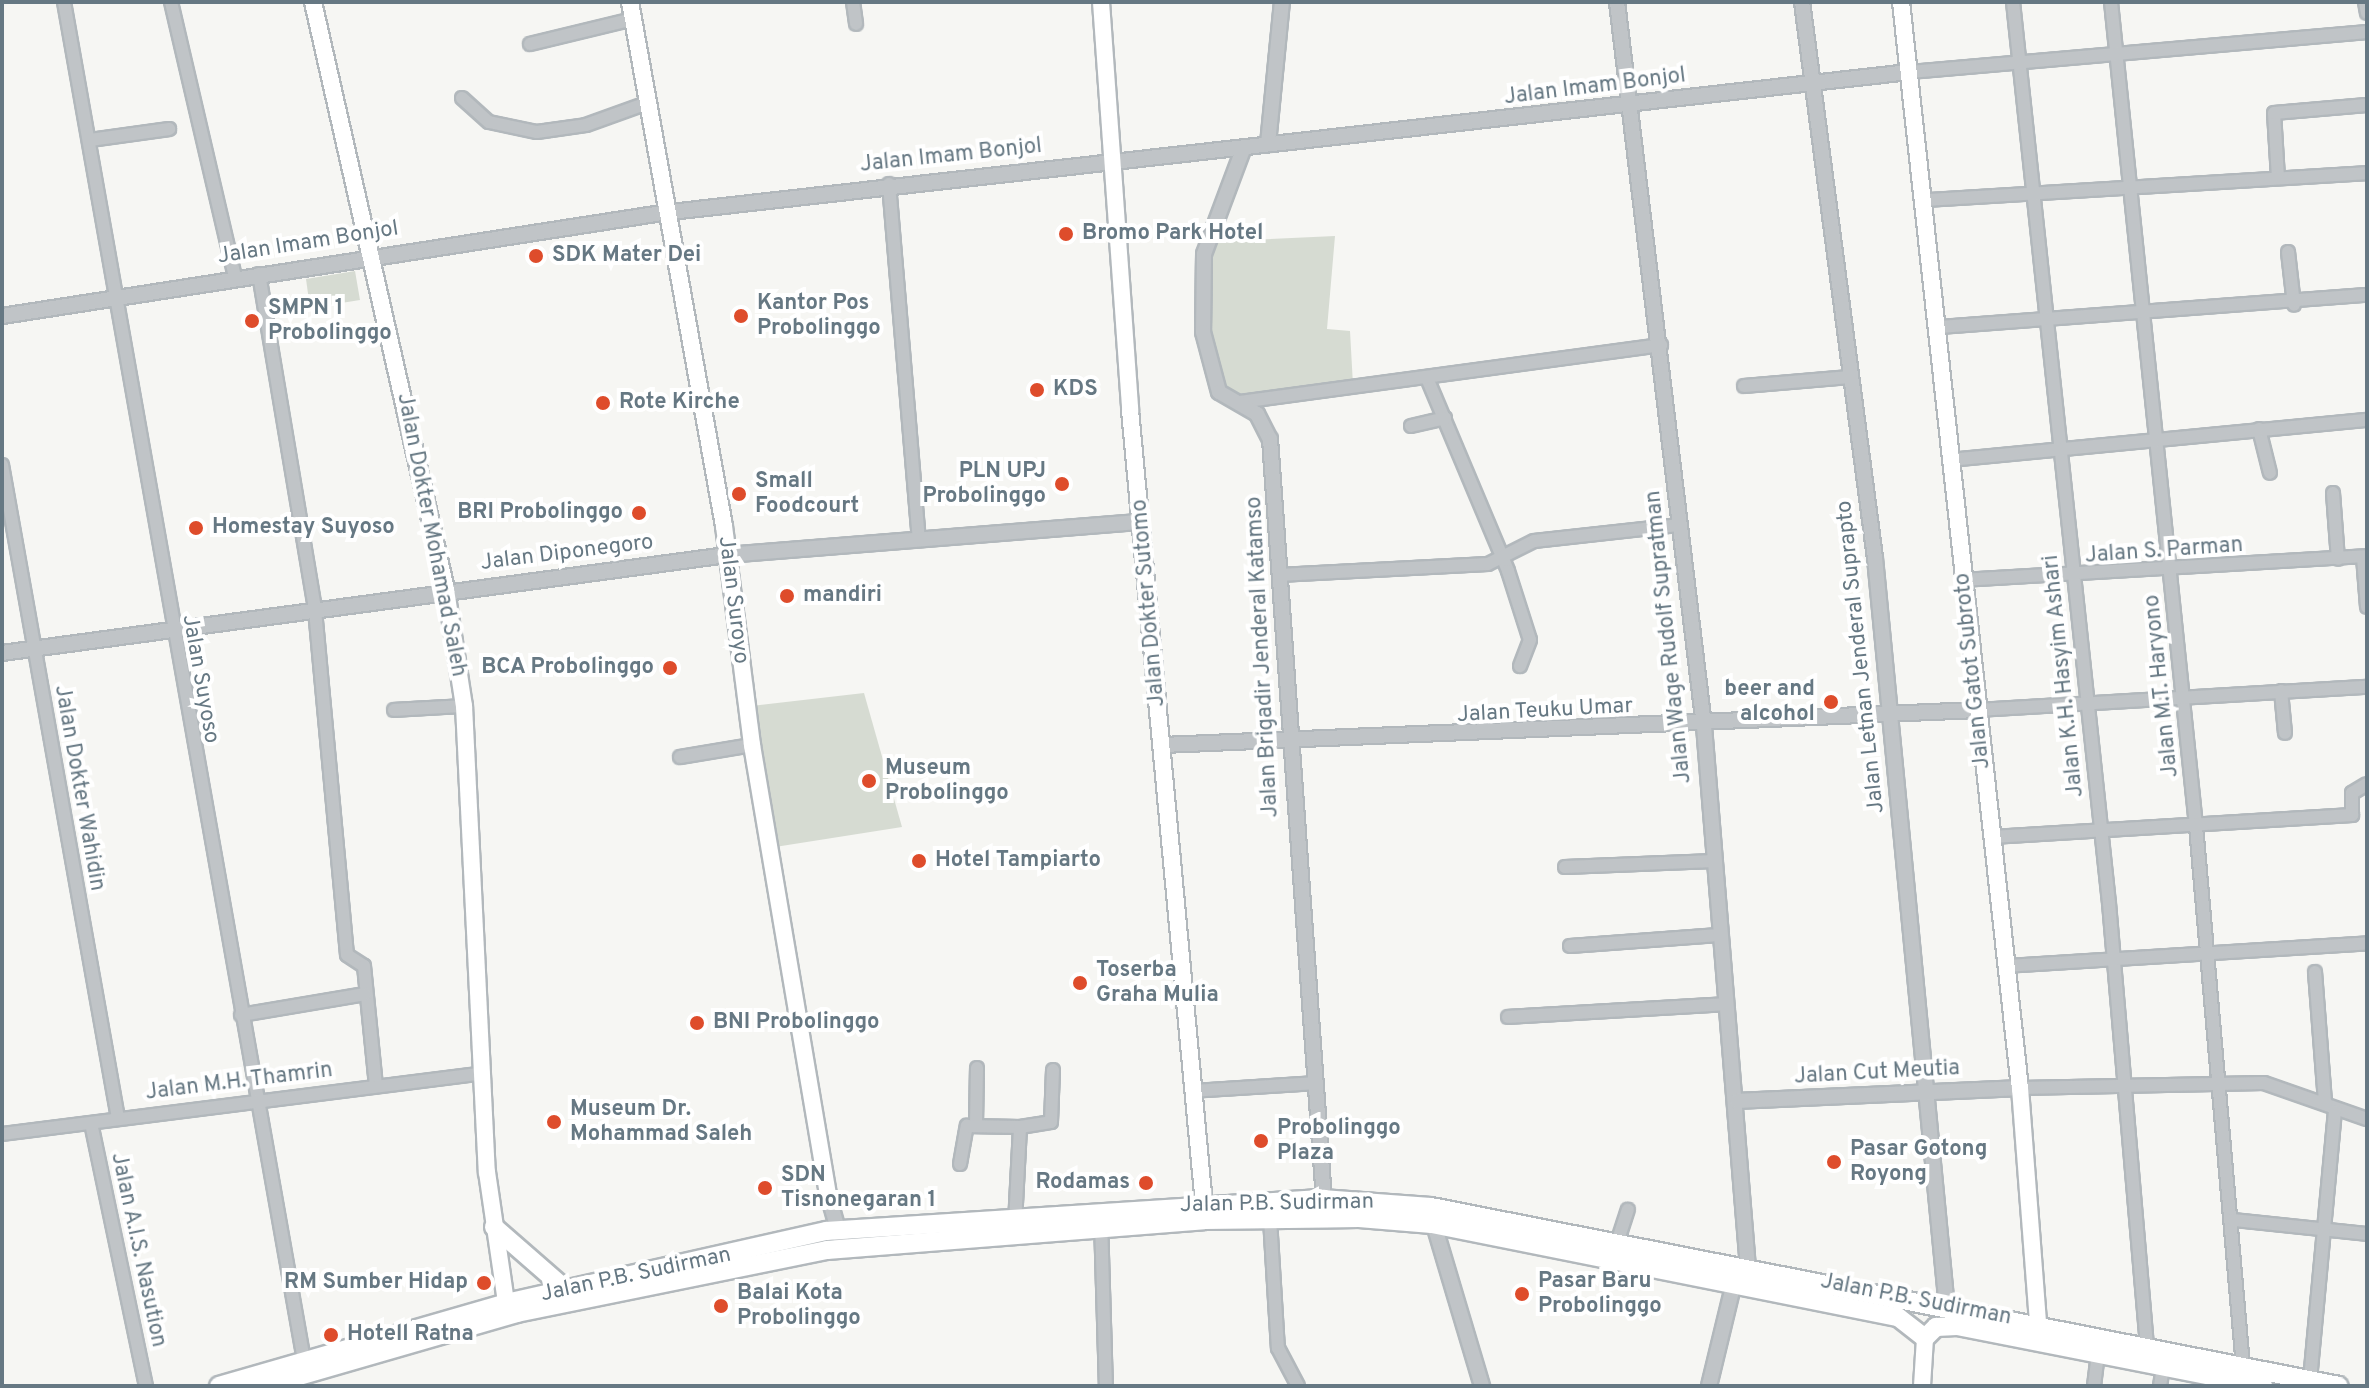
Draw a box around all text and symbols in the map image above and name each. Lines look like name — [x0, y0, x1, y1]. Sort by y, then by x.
street label: Jalan Imam Bonjol — [1503, 63, 1687, 111]
street label: Jalan Imam Bonjol — [859, 133, 1043, 179]
street label: Jalan Imam Bonjol — [216, 216, 400, 270]
place label: Bromo Park Hotel — [1082, 221, 1263, 247]
marker: Bromo Park Hotel — [1057, 225, 1075, 243]
place label: SDK Mater Dei — [552, 243, 701, 269]
marker: SDK Mater Dei — [527, 247, 545, 265]
place label: Kantor Pos Probolinggo — [757, 290, 881, 342]
place label: SMPN 1 Probolinggo — [268, 295, 392, 346]
marker: Kantor Pos Probolinggo — [732, 307, 750, 325]
marker: SMPN 1 Probolinggo — [243, 312, 261, 330]
place label: KDS — [1053, 377, 1098, 403]
marker: KDS — [1028, 381, 1046, 399]
place label: Rote Kirche — [619, 390, 740, 416]
street label: Jalan Dokter Mohamad Saleh — [391, 391, 471, 679]
marker: Rote Kirche — [594, 394, 612, 412]
place label: PLN UPJ Probolinggo — [922, 458, 1046, 510]
place label: Small Foodcourt — [755, 468, 859, 520]
marker: PLN UPJ Probolinggo — [1053, 475, 1071, 493]
marker: Small Foodcourt — [730, 485, 748, 503]
street label: Jalan Wage Rudolf Supratman — [1640, 489, 1698, 785]
street label: Jalan Brigadir Jenderal Katamso — [1241, 496, 1285, 818]
street label: Jalan Dokter Sutomo — [1127, 498, 1171, 708]
street label: Jalan Letnan Jenderal Suprapto — [1831, 499, 1891, 815]
place label: BRI Probolinggo — [457, 500, 623, 526]
marker: BRI Probolinggo — [630, 504, 648, 522]
place label: Homestay Suyoso — [212, 515, 395, 541]
marker: Homestay Suyoso — [187, 519, 205, 537]
street label: Jalan Diponegoro — [479, 529, 655, 577]
street label: Jalan S. Parman — [2084, 532, 2244, 570]
street label: Jalan Suroyo — [712, 535, 754, 665]
street label: Jalan K.H. Hasyim Ashari — [2038, 553, 2090, 799]
street label: Jalan Gatot Subroto — [1950, 572, 1996, 770]
place label: mandiri — [803, 583, 882, 609]
marker: mandiri — [778, 587, 796, 605]
street label: Jalan M.T. Haryono — [2139, 593, 2185, 779]
street label: Jalan Suyoso — [176, 612, 224, 746]
place label: BCA Probolinggo — [480, 655, 654, 681]
marker: BCA Probolinggo — [661, 659, 679, 677]
place label: beer and alcohol — [1724, 676, 1815, 728]
street label: Jalan Dokter Wahidin — [48, 683, 110, 893]
street label: Jalan Teuku Umar — [1456, 693, 1634, 729]
marker: beer and alcohol — [1822, 693, 1840, 711]
place label: Museum Probolinggo — [885, 755, 1009, 806]
marker: Museum Probolinggo — [860, 772, 878, 790]
place label: Hotel Tampiarto — [935, 848, 1101, 874]
marker: Hotel Tampiarto — [910, 852, 928, 870]
place label: Toserba Graha Mulia — [1096, 957, 1219, 1008]
marker: Toserba Graha Mulia — [1071, 974, 1089, 992]
place label: BNI Probolinggo — [713, 1010, 879, 1036]
marker: BNI Probolinggo — [688, 1014, 706, 1032]
street label: Jalan Cut Meutia — [1793, 1055, 1961, 1091]
street label: Jalan M.H. Thamrin — [144, 1057, 334, 1107]
place label: Museum Dr. Mohammad Saleh — [570, 1096, 752, 1148]
marker: Museum Dr. Mohammad Saleh — [545, 1113, 563, 1131]
place label: Probolinggo Plaza — [1277, 1115, 1401, 1166]
marker: Probolinggo Plaza — [1252, 1132, 1270, 1150]
place label: Pasar Gotong Royong — [1850, 1136, 1987, 1188]
street label: Jalan A.I.S. Nasution — [104, 1150, 172, 1350]
marker: Pasar Gotong Royong — [1825, 1153, 1843, 1171]
place label: SDN Tisnonegaran 1 — [781, 1162, 936, 1214]
place label: Rodamas — [1035, 1170, 1130, 1196]
marker: Rodamas — [1137, 1174, 1155, 1192]
marker: SDN Tisnonegaran 1 — [756, 1179, 774, 1197]
street label: Jalan P.B. Sudirman — [1180, 1189, 1374, 1219]
street label: Jalan P.B. Sudirman — [538, 1242, 734, 1308]
place label: Pasar Baru Probolinggo — [1538, 1268, 1662, 1320]
street label: Jalan P.B. Sudirman — [1818, 1269, 2014, 1331]
place label: RM Sumber Hidap — [284, 1270, 468, 1296]
marker: RM Sumber Hidap — [475, 1274, 493, 1292]
place label: Balai Kota Probolinggo — [737, 1280, 861, 1332]
marker: Pasar Baru Probolinggo — [1513, 1285, 1531, 1303]
marker: Balai Kota Probolinggo — [712, 1297, 730, 1315]
place label: Hotell Ratna — [347, 1322, 474, 1348]
marker: Hotell Ratna — [322, 1326, 340, 1344]

